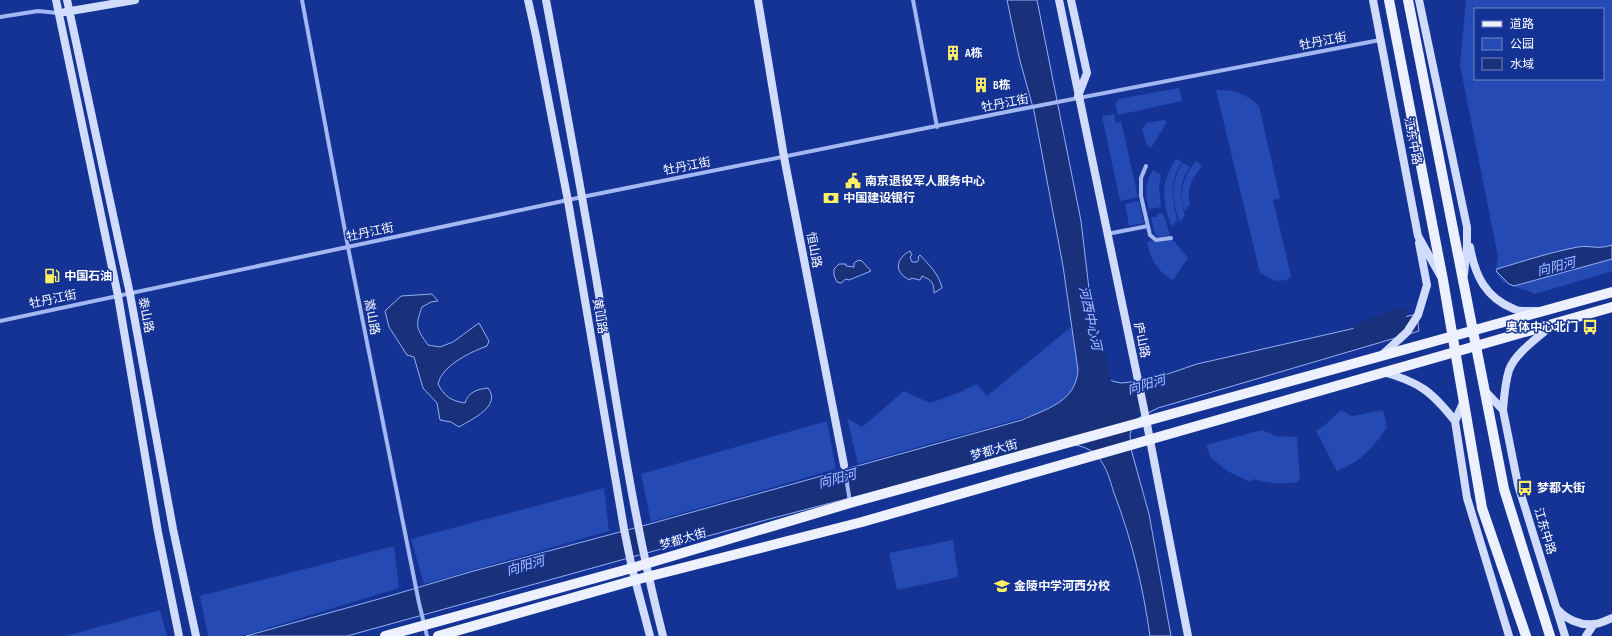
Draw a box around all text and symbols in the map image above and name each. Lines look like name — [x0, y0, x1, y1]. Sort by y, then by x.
legend — [1474, 8, 1604, 80]
text: 道路 — [1510, 17, 1534, 32]
street label: 牡丹江街 — [1298, 30, 1348, 53]
text: 公园 — [1510, 37, 1534, 52]
building icon: A栋 — [944, 44, 962, 62]
place label: A栋 — [964, 46, 983, 61]
text: 水域 — [1510, 57, 1534, 72]
building icon: B栋 — [972, 76, 990, 94]
place label: B栋 — [993, 78, 1011, 93]
street label: 牡丹江街 — [980, 92, 1030, 115]
street label: 江东中路 — [1401, 116, 1424, 166]
street label: 牡丹江街 — [662, 155, 712, 178]
public building icon: 南京退役军人服务中心 — [844, 172, 862, 190]
place label: 南京退役军人服务中心 — [865, 174, 985, 189]
bank icon: 中国建设银行 — [822, 189, 840, 207]
place label: 中国建设银行 — [843, 191, 915, 206]
street label: 牡丹江街 — [345, 220, 395, 245]
street label: 恒山路 — [803, 231, 824, 269]
water label: 向阳河 — [1535, 254, 1580, 279]
fuel station icon: 中国石油 — [43, 267, 61, 285]
place label: 中国石油 — [64, 269, 112, 284]
water label: 河西中心河 — [1075, 285, 1105, 355]
street label: 牡丹江街 — [28, 287, 78, 312]
street label: 泰山路 — [135, 296, 156, 334]
street label: 黄山路 — [589, 297, 610, 335]
street label: 嵩山路 — [361, 298, 382, 336]
bus stop icon: 奥体中心北门 — [1581, 318, 1599, 336]
place label: 奥体中心北门 — [1506, 320, 1578, 335]
street label: 庐山路 — [1130, 321, 1153, 359]
water label: 向阳河 — [1125, 371, 1170, 398]
street label: 梦都大街 — [969, 437, 1019, 464]
water label: 向阳河 — [816, 465, 861, 492]
bus stop icon: 梦都大街 — [1516, 479, 1534, 497]
place label: 梦都大街 — [1537, 481, 1585, 496]
street label: 江东中路 — [1530, 506, 1559, 556]
street label: 梦都大街 — [658, 526, 708, 553]
water label: 向阳河 — [504, 552, 549, 579]
school or university icon: 金陵中学河西分校 — [993, 577, 1011, 595]
place label: 金陵中学河西分校 — [1014, 579, 1110, 594]

